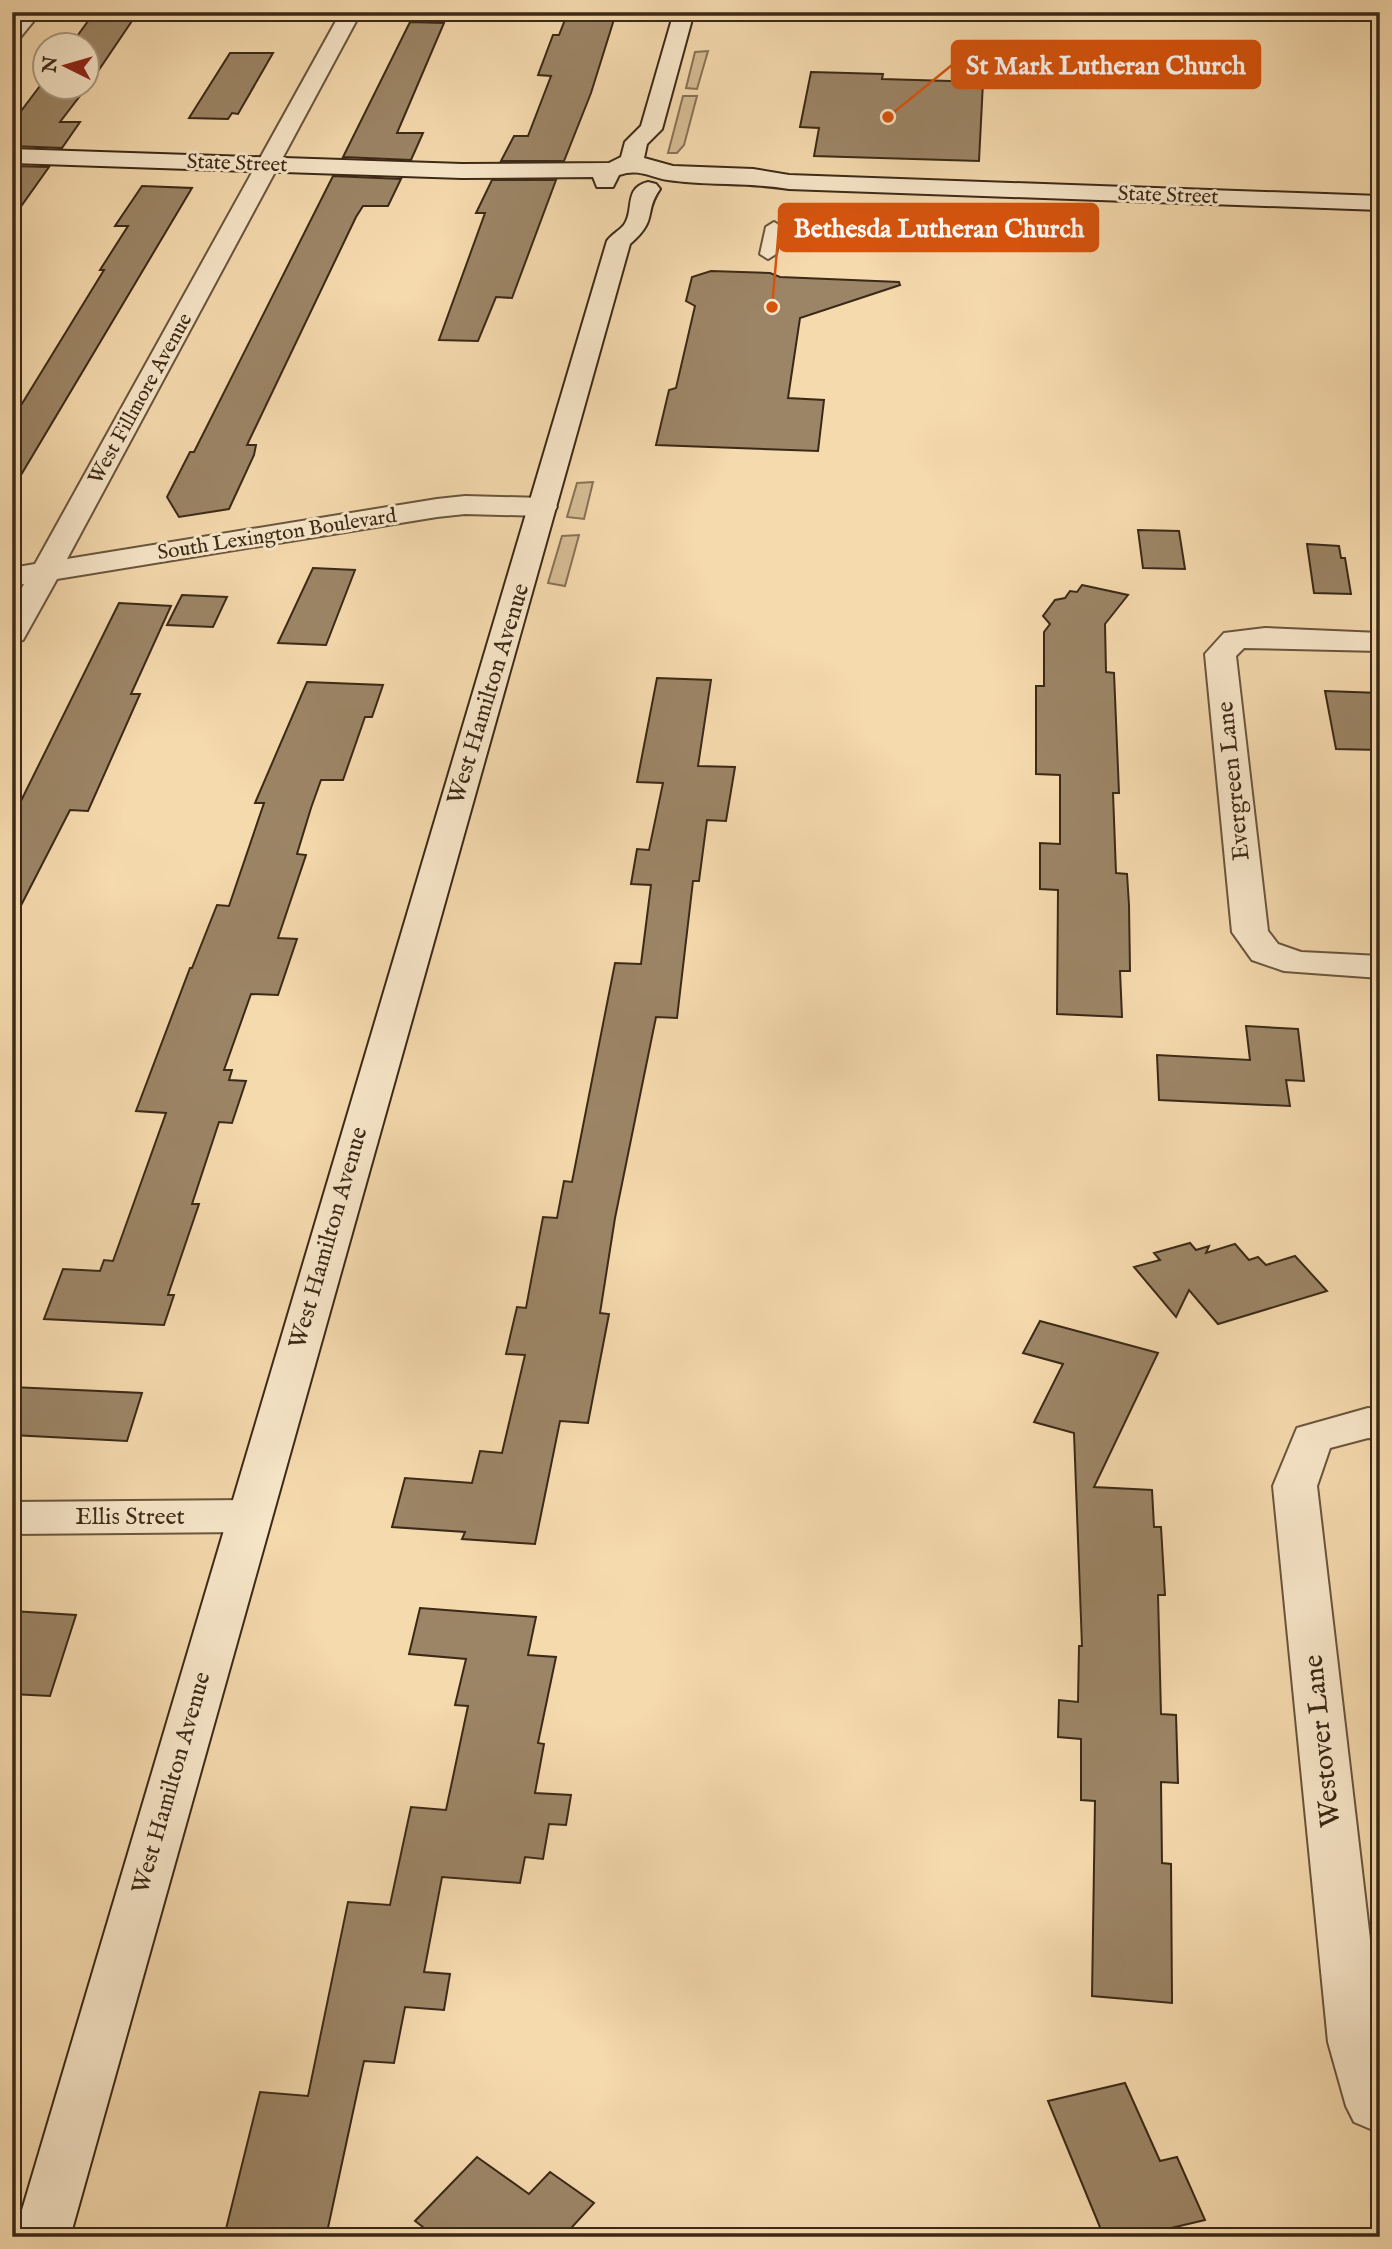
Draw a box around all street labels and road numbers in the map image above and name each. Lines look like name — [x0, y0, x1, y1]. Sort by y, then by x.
street label: State Street — [186, 149, 288, 179]
street label: State Street — [1117, 181, 1219, 211]
street label: West Fillmore Avenue — [83, 308, 199, 489]
street label: South Lexington Boulevard — [155, 503, 399, 567]
street label: West Hamilton Avenue — [441, 580, 537, 808]
street label: Evergreen Lane — [1210, 700, 1258, 862]
street label: West Hamilton Avenue — [282, 1123, 376, 1353]
street label: Ellis Street — [75, 1502, 185, 1533]
street label: Westover Lane — [1297, 1653, 1349, 1829]
street label: West Hamilton Avenue — [125, 1668, 219, 1898]

